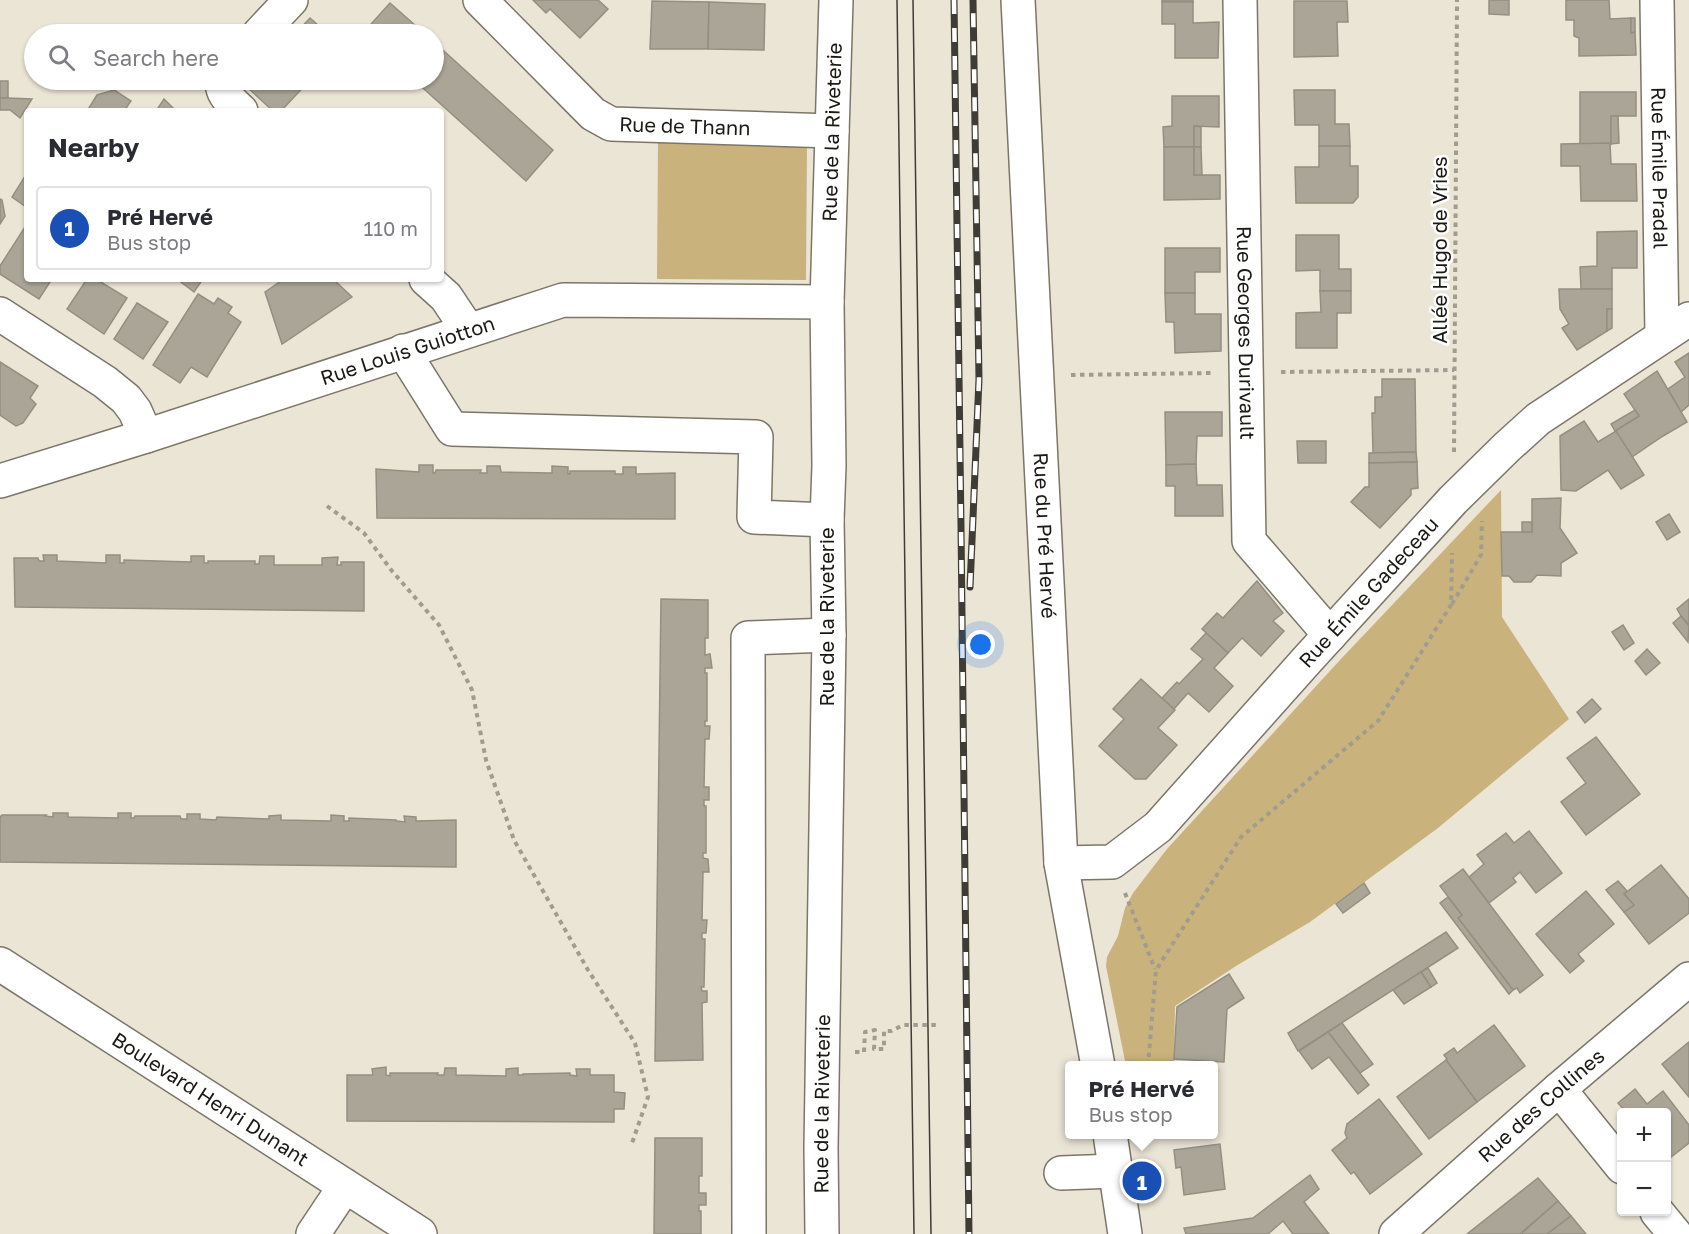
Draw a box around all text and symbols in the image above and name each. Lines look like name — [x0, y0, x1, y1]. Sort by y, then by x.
search box — [24, 24, 444, 90]
icon: search — [45, 41, 78, 74]
street label: Rue de la Riveterie — [816, 42, 846, 222]
text: Search here — [93, 44, 219, 71]
street label: Rue Émile Pradal — [1647, 87, 1674, 249]
street label: Rue de Thann — [619, 111, 751, 139]
text: Nearby — [48, 132, 139, 163]
street label: Allée Hugo de Vries — [1427, 156, 1451, 344]
text: Pré Hervé — [107, 203, 213, 230]
text: 1 — [64, 216, 75, 240]
text: 110 m — [364, 216, 418, 240]
street label: Rue Georges Durivault — [1233, 226, 1260, 440]
text: Bus stop — [107, 230, 191, 254]
street label: Rue Louis Guiotton — [317, 310, 498, 389]
street label: Rue du Pré Hervé — [1030, 452, 1062, 619]
street label: Rue Émile Gadeceau — [1293, 512, 1443, 672]
street label: Rue de la Riveterie — [814, 527, 838, 707]
your location — [966, 630, 995, 659]
street label: Rue de la Riveterie — [808, 1014, 834, 1194]
street label: Boulevard Henri Dunant — [108, 1026, 314, 1170]
street label: Rue des Collines — [1473, 1043, 1609, 1166]
popup — [1065, 1061, 1218, 1139]
text: Pré Hervé — [1088, 1075, 1195, 1102]
text: Bus stop — [1088, 1102, 1172, 1126]
map controls — [1617, 1108, 1671, 1216]
button: + — [1617, 1108, 1671, 1162]
pin: 1 — [1122, 1158, 1162, 1204]
button: − — [1617, 1162, 1671, 1216]

